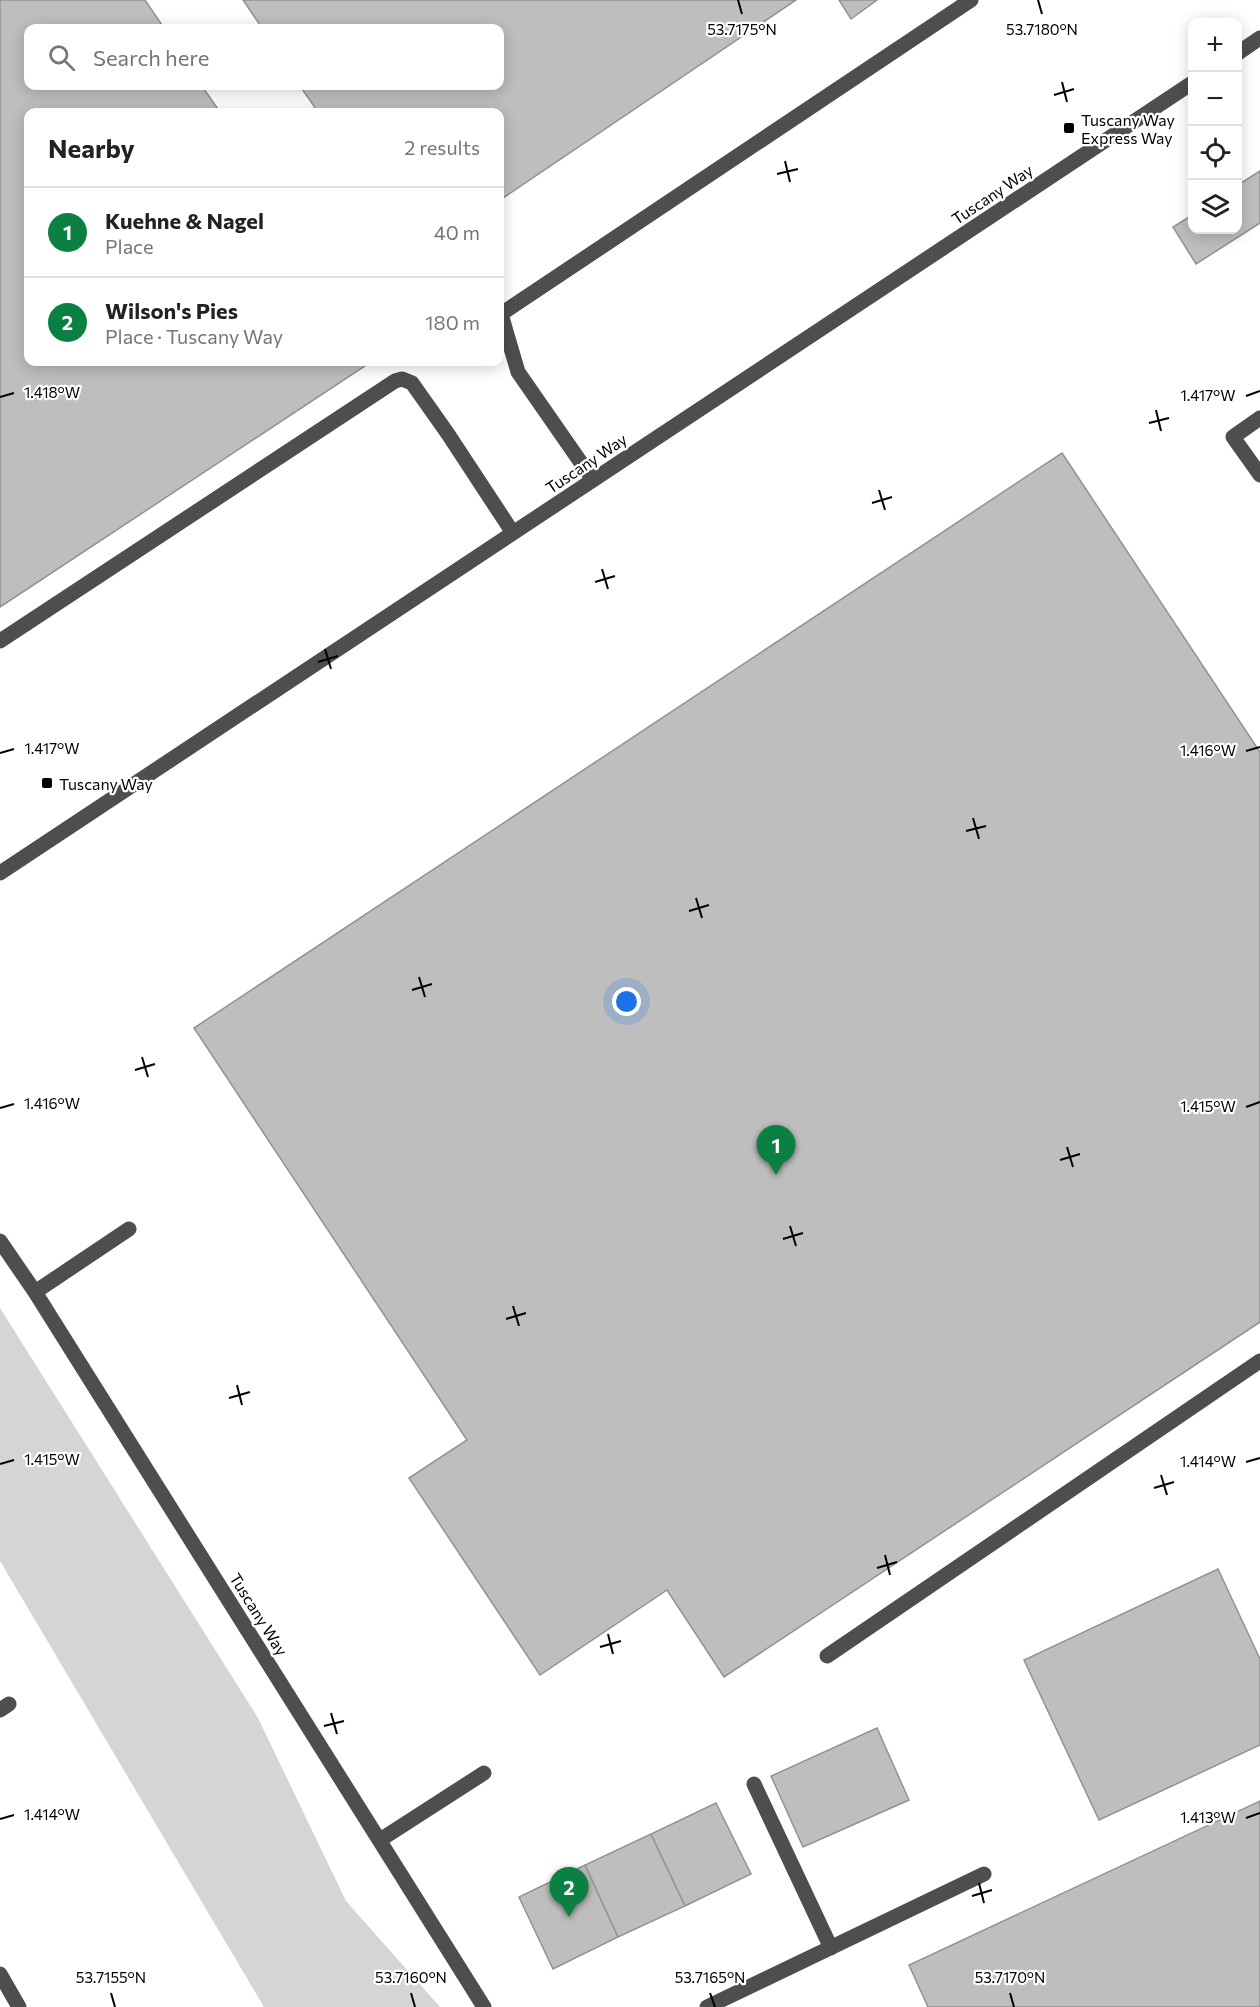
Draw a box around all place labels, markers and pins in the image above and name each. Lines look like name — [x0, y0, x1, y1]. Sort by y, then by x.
place label: Tuscany Way Express Way — [1081, 110, 1175, 147]
marker: Tuscany Way Express Way — [1062, 121, 1076, 135]
place label: Tuscany Way — [59, 774, 153, 793]
marker: Tuscany Way — [40, 776, 54, 790]
pin: 1 — [756, 1126, 796, 1175]
pin: 2 — [550, 1868, 588, 1917]

